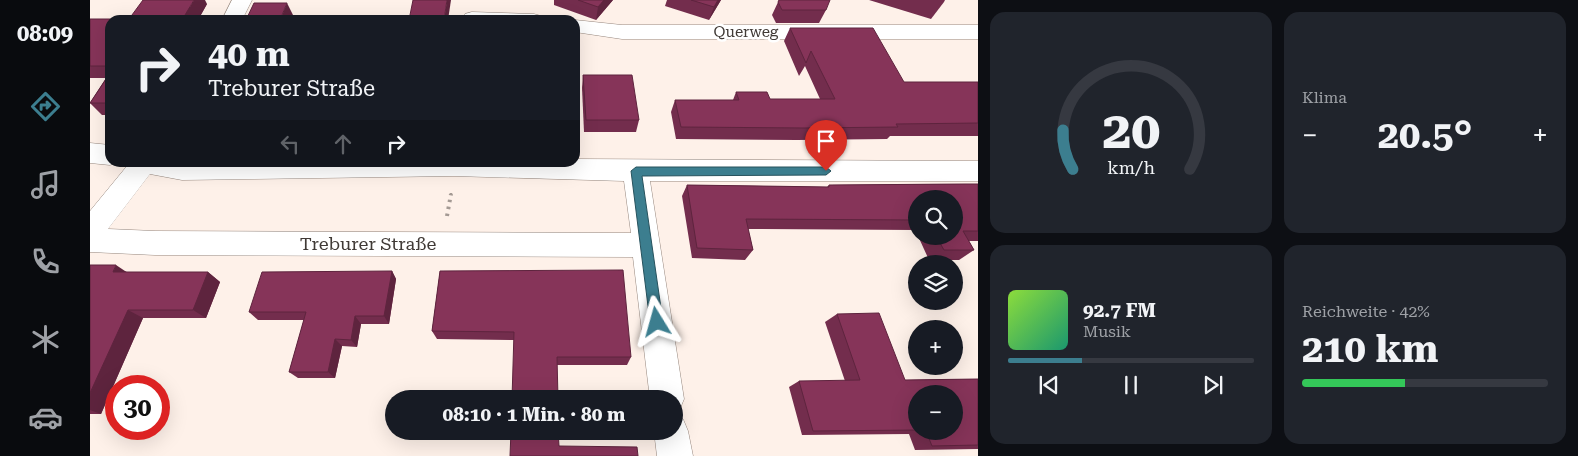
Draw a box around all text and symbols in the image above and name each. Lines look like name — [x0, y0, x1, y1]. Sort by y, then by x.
text: 08:09 — [17, 21, 73, 46]
street label: Querweg — [714, 23, 779, 41]
text: 40 m — [208, 34, 290, 75]
icon: right — [125, 35, 190, 100]
text: Treburer Straße — [208, 76, 375, 101]
text: Klima — [1302, 88, 1347, 107]
icon: directions — [28, 89, 63, 124]
text: 20 — [1102, 100, 1160, 161]
text: 20.5° — [1378, 113, 1472, 157]
text: − — [1302, 119, 1318, 152]
text: + — [1532, 119, 1548, 152]
pin — [805, 120, 847, 171]
icon: arrive — [812, 127, 840, 155]
icon: left — [276, 130, 304, 158]
icon: ahead — [329, 130, 357, 158]
icon: right — [382, 130, 410, 158]
text: km/h — [1107, 157, 1155, 178]
icon: music — [28, 167, 63, 202]
map controls — [908, 190, 963, 440]
button: search — [908, 190, 963, 245]
street label: Treburer Straße — [300, 233, 436, 254]
icon: phone — [28, 244, 63, 279]
button: layers — [908, 255, 963, 310]
position arrow — [630, 295, 682, 347]
text: 92.7 FM — [1083, 299, 1156, 322]
text: Reichweite · 42% — [1302, 302, 1430, 321]
button: + — [908, 320, 963, 375]
icon: climate — [28, 322, 63, 357]
text: Musik — [1083, 322, 1131, 341]
text: 210 km — [1302, 327, 1438, 371]
icon: previous — [1035, 371, 1063, 399]
icon: pause — [1117, 371, 1145, 399]
icon: next — [1199, 371, 1227, 399]
speed limit sign: 30 — [105, 375, 170, 440]
button: − — [908, 385, 963, 440]
icon: car — [28, 400, 63, 435]
text: 08:10 · 1 Min. · 80 m — [443, 403, 625, 426]

